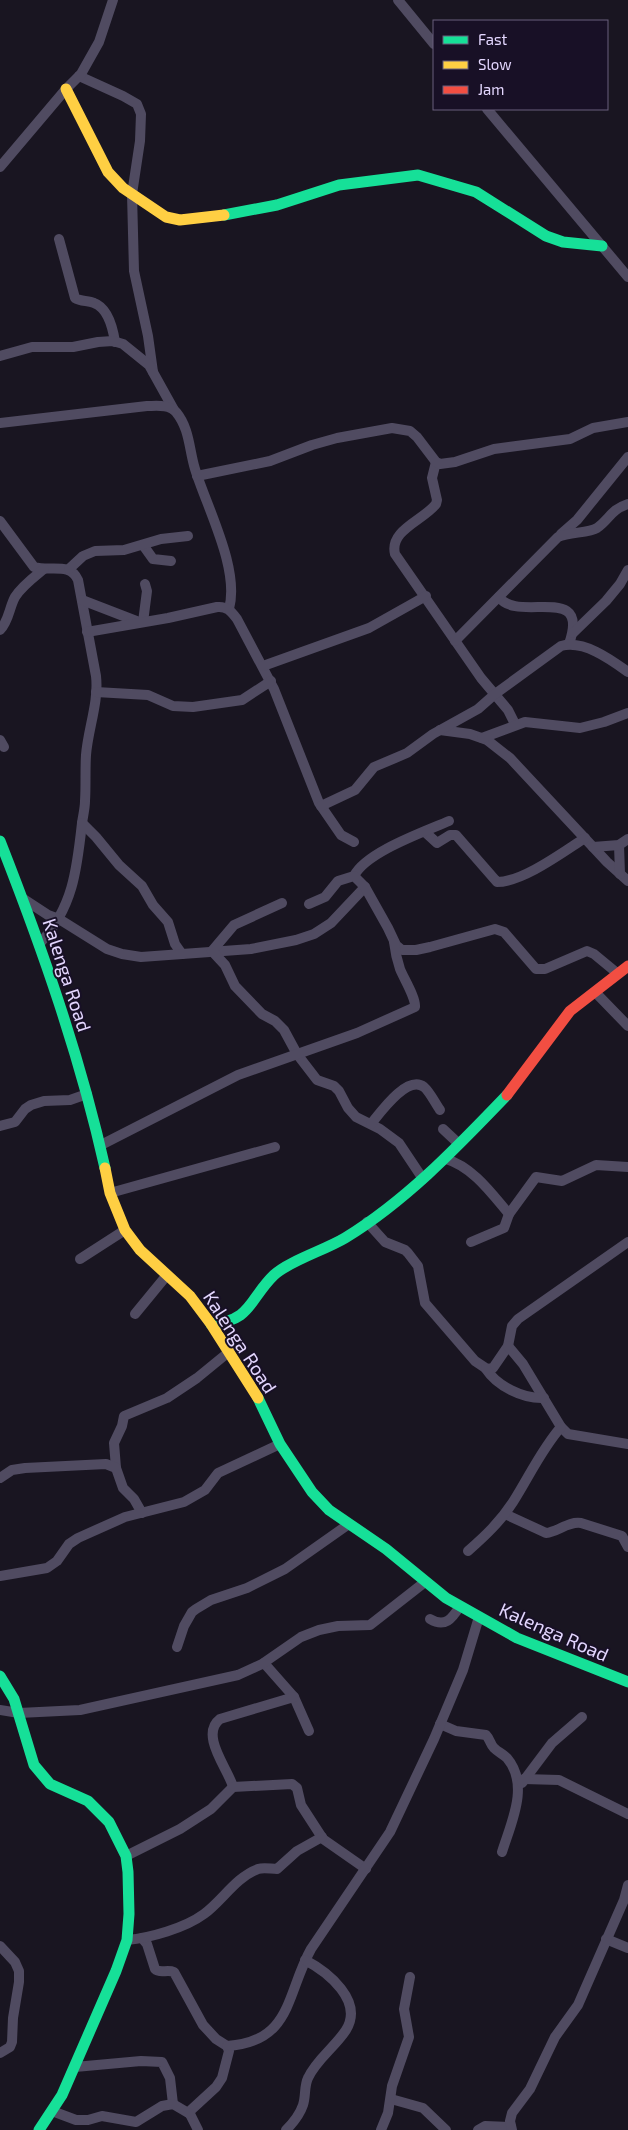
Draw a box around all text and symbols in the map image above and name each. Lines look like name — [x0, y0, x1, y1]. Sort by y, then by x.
legend — [433, 20, 608, 110]
text: Fast — [478, 30, 508, 48]
text: Slow — [478, 55, 512, 73]
text: Jam — [478, 80, 504, 98]
street label: Kalenga Road — [38, 915, 97, 1034]
street label: Kalenga Road — [199, 1286, 282, 1397]
street label: Kalenga Road — [496, 1597, 613, 1666]

